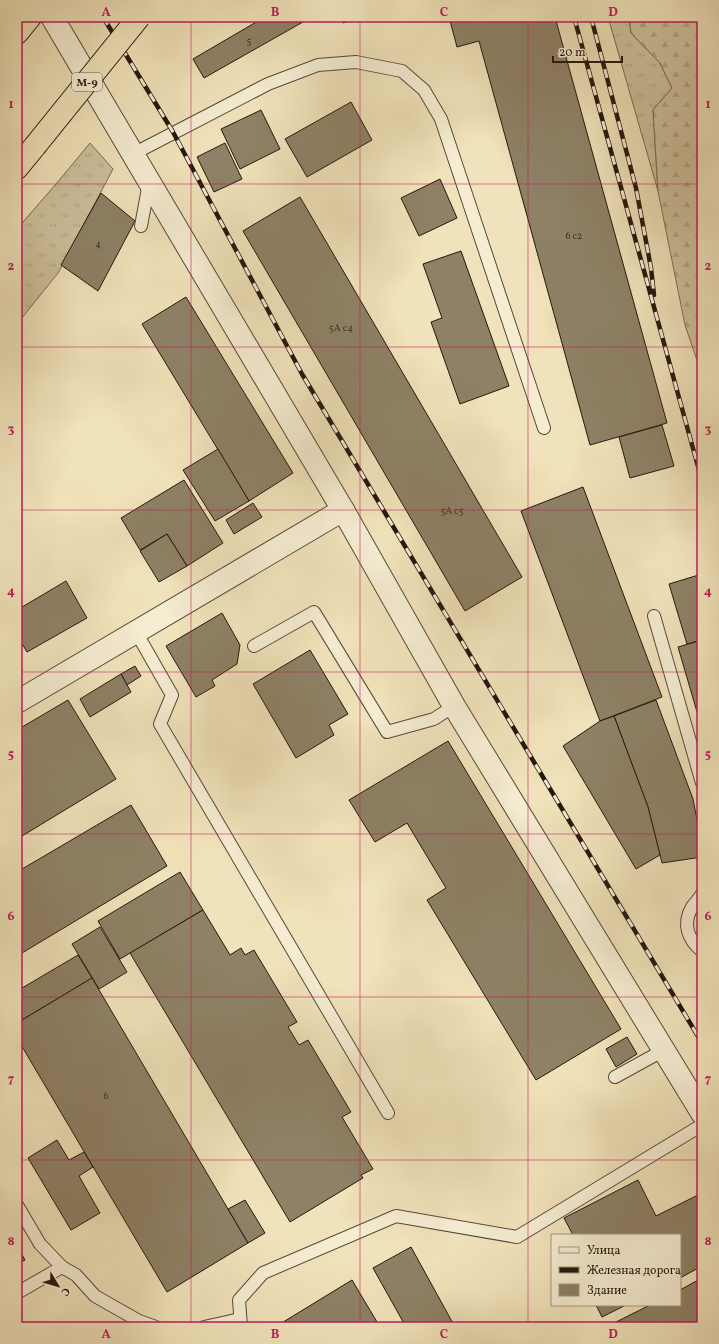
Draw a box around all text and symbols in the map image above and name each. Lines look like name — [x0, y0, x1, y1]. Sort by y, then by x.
text: A — [101, 4, 111, 22]
text: B — [271, 4, 280, 22]
text: C — [440, 4, 448, 22]
text: D — [608, 4, 618, 22]
house number: 5 — [247, 34, 252, 48]
scale bar — [553, 38, 622, 64]
text: 20 m — [559, 45, 586, 61]
road number: М-9 — [72, 73, 102, 91]
text: 1 — [8, 96, 14, 114]
text: 1 — [705, 96, 711, 114]
house number: 6 с2 — [566, 229, 582, 243]
house number: 4 — [95, 237, 101, 251]
text: 2 — [8, 258, 15, 276]
text: 2 — [705, 258, 712, 276]
house number: 5А с4 — [329, 321, 353, 335]
text: 3 — [8, 421, 15, 439]
text: 3 — [705, 421, 712, 439]
house number: 5А с5 — [440, 504, 464, 518]
text: 4 — [7, 583, 15, 601]
text: 4 — [704, 583, 712, 601]
text: 5 — [8, 746, 14, 764]
text: 5 — [705, 746, 711, 764]
text: 6 — [7, 908, 15, 926]
text: 6 — [704, 908, 712, 926]
text: 7 — [8, 1071, 14, 1089]
text: 7 — [705, 1071, 711, 1089]
house number: 6 — [103, 1089, 109, 1103]
text: 8 — [7, 1233, 15, 1251]
text: 8 — [704, 1233, 712, 1251]
legend — [551, 1234, 681, 1306]
text: Улица — [587, 1243, 620, 1259]
text: Железная дорога — [587, 1263, 681, 1279]
north arrow — [38, 1266, 78, 1306]
text: Здание — [587, 1283, 627, 1299]
text: С — [57, 1284, 73, 1299]
text: A — [101, 1326, 111, 1344]
text: B — [271, 1326, 280, 1344]
text: C — [440, 1326, 448, 1344]
text: D — [608, 1326, 618, 1344]

